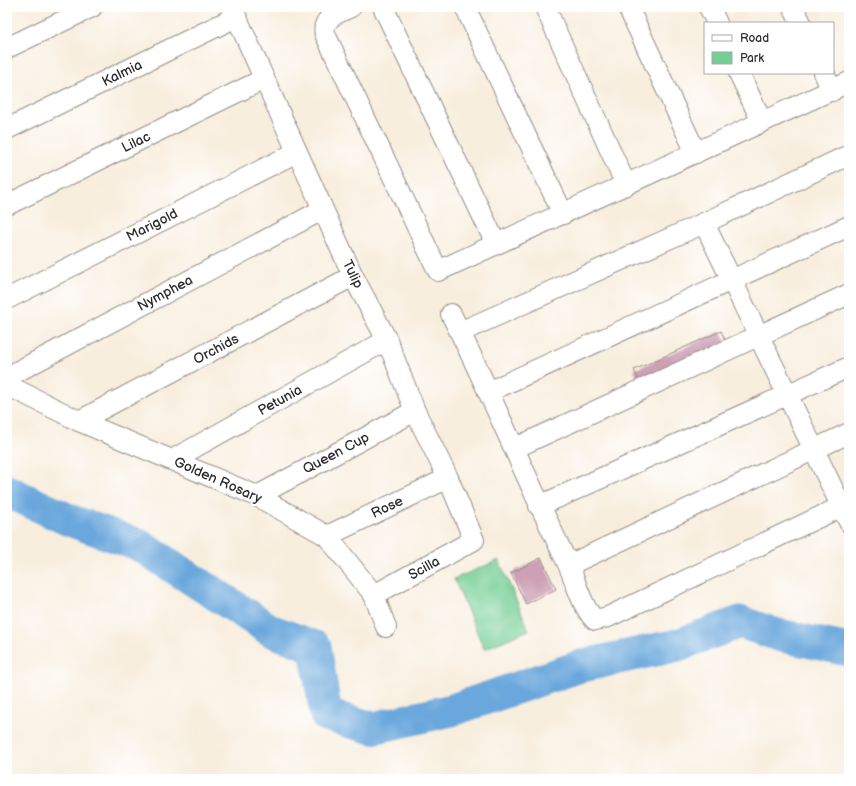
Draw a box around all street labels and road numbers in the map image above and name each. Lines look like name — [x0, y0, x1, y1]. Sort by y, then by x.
street label: Kalmia — [99, 56, 145, 90]
street label: Lilac — [119, 128, 153, 156]
street label: Marigold — [123, 205, 181, 245]
street label: Tulip — [339, 257, 367, 291]
street label: Nymphea — [134, 271, 196, 315]
street label: Orchids — [190, 330, 242, 368]
street label: Petunia — [255, 381, 305, 419]
street label: Queen Cup — [300, 428, 372, 478]
street label: Golden Rosary — [171, 453, 265, 507]
street label: Rose — [368, 492, 406, 522]
street label: Scilla — [405, 552, 443, 583]

